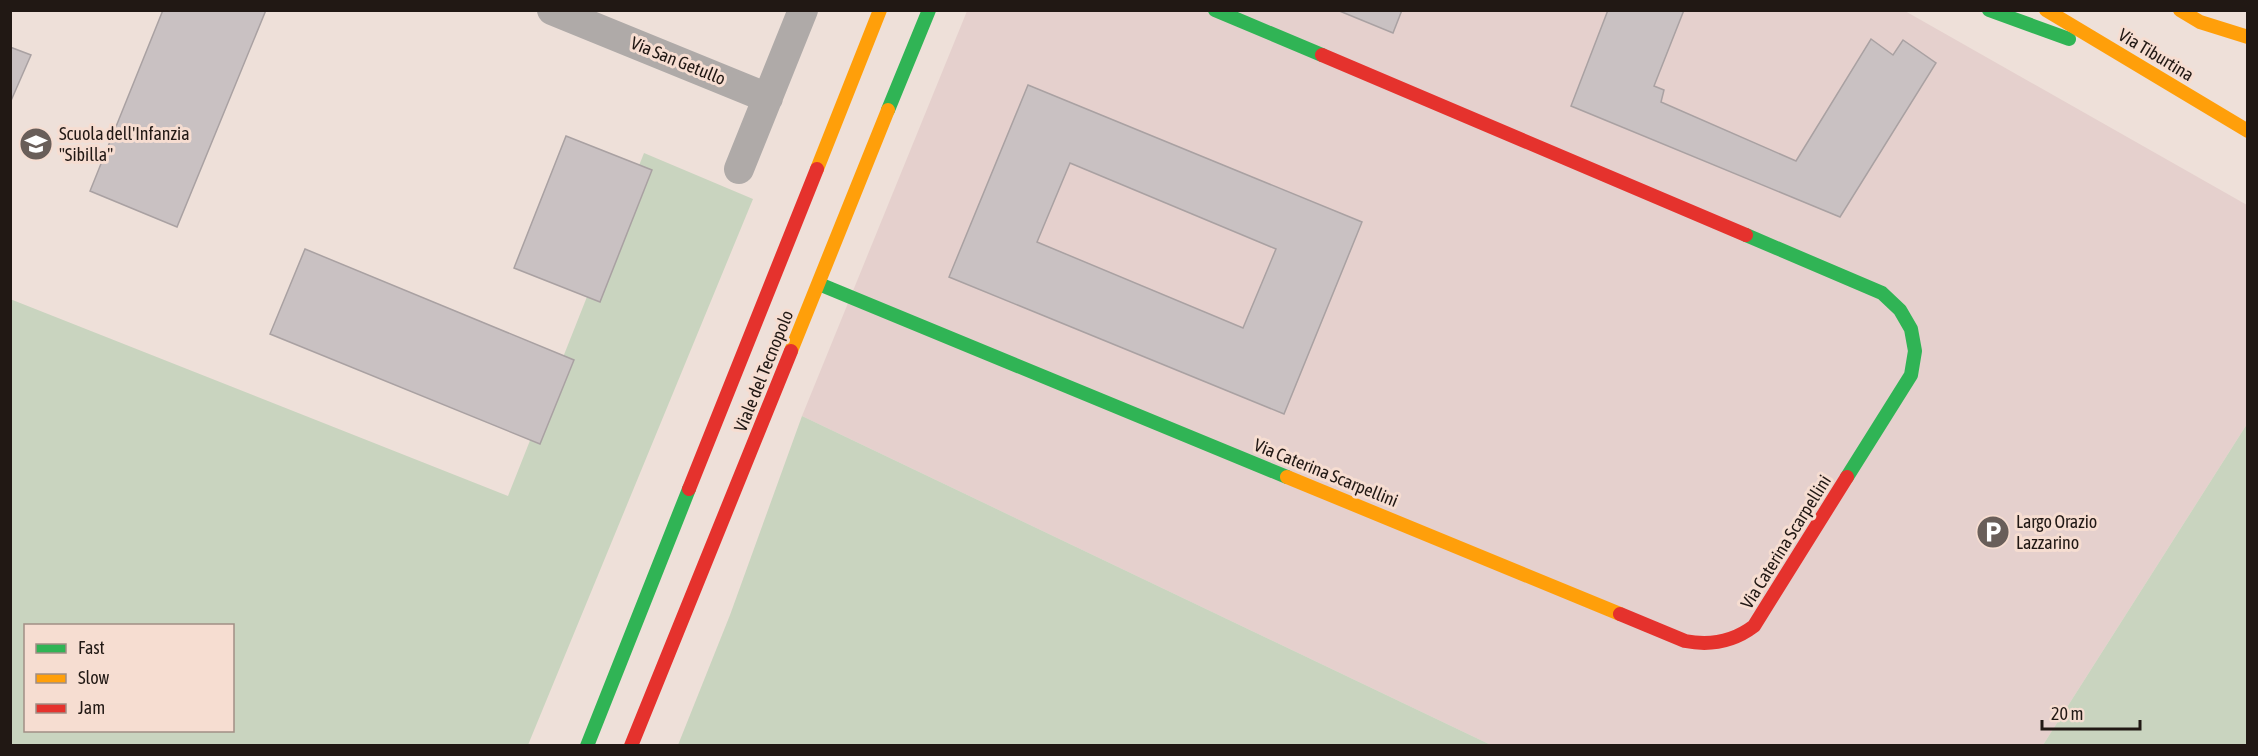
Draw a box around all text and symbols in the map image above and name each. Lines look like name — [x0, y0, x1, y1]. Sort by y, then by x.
street label: Via Tiburtina — [2115, 24, 2198, 85]
street label: Via San Getullo — [628, 32, 729, 89]
place label: Scuola dell'Infanzia "Sibilla" — [59, 123, 190, 165]
school or university icon: Scuola dell'Infanzia "Sibilla" — [18, 126, 54, 162]
street label: Viale del Tecnopolo — [730, 307, 797, 435]
street label: Via Caterina Scarpellini — [1251, 434, 1401, 511]
street label: Via Caterina Scarpellini — [1736, 471, 1835, 612]
place label: Largo Orazio Lazzarino — [2016, 511, 2097, 553]
parking icon: Largo Orazio Lazzarino — [1975, 514, 2011, 550]
legend — [24, 624, 234, 732]
text: Fast — [78, 637, 105, 658]
text: Slow — [78, 667, 109, 688]
scale bar — [2042, 693, 2140, 731]
text: Jam — [78, 697, 105, 718]
text: 20 m — [2051, 703, 2083, 724]

